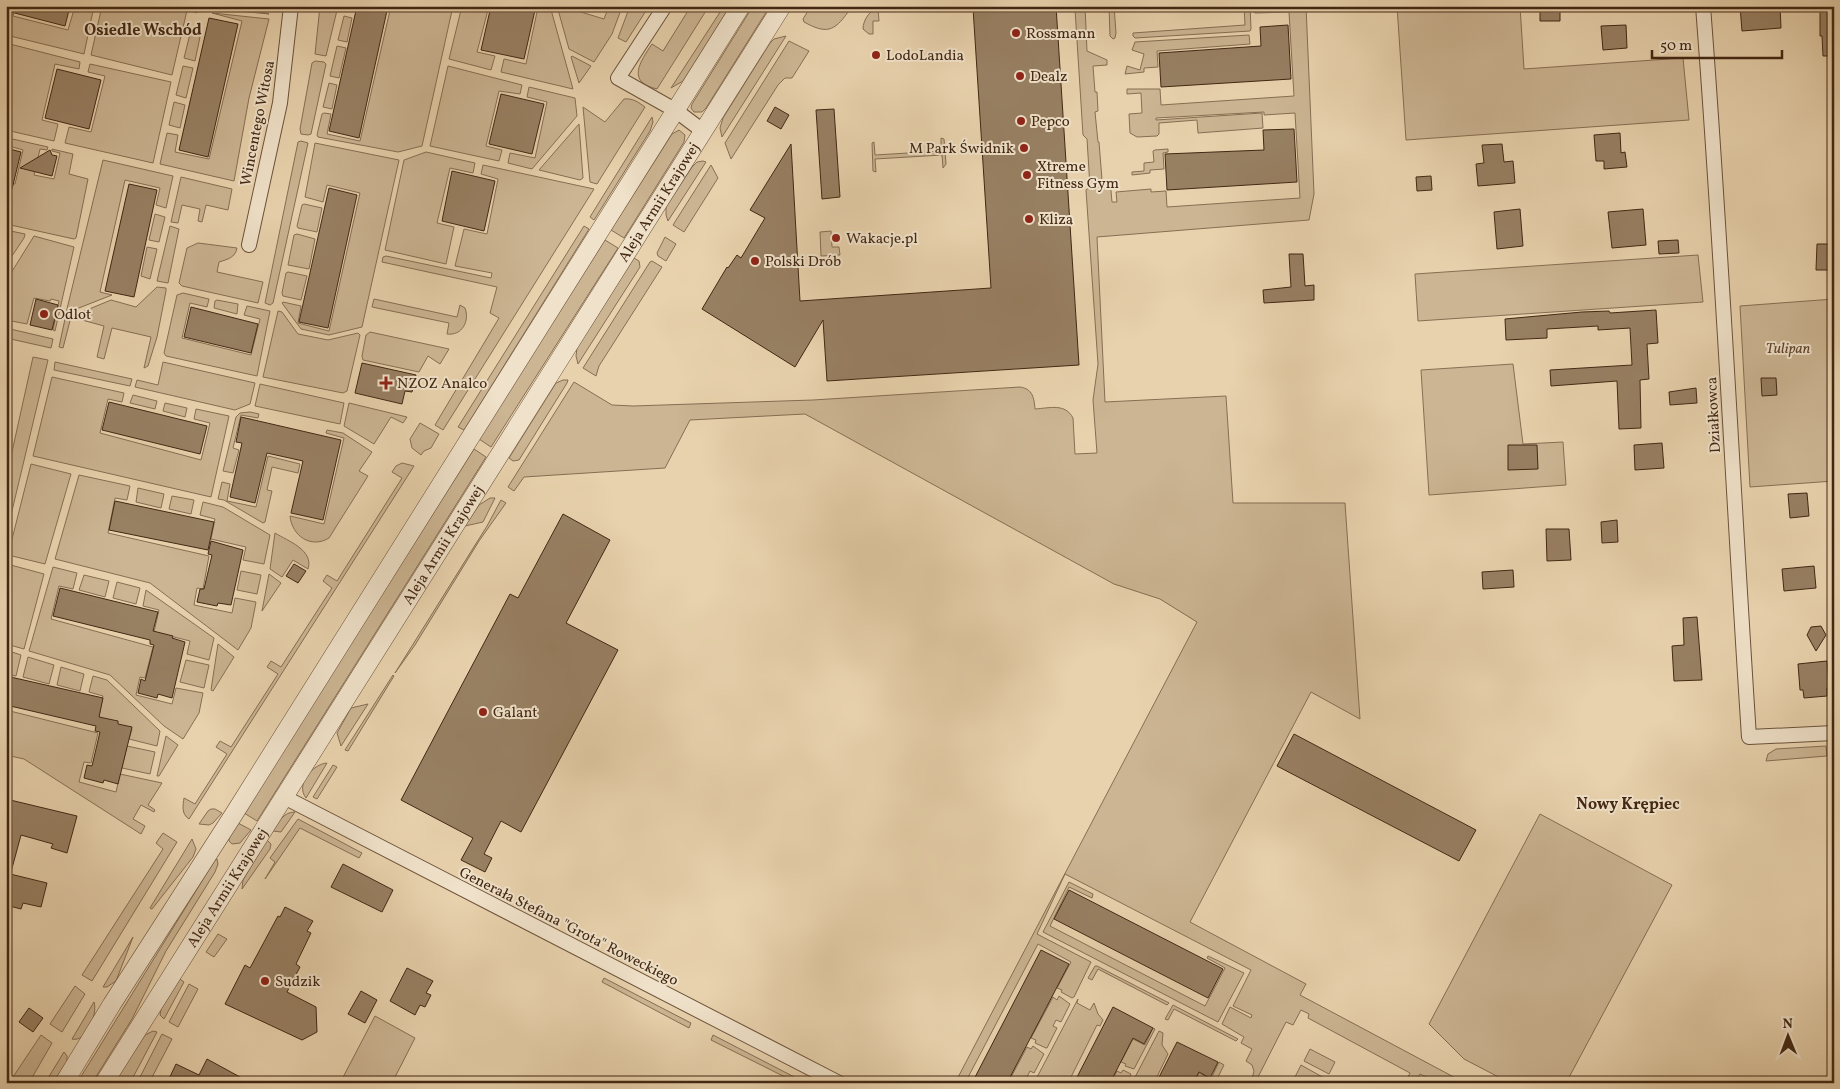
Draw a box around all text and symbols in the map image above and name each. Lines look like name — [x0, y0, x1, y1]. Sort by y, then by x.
district label: Osiedle Wschód — [84, 20, 202, 42]
place label: Rossmann — [1026, 24, 1095, 45]
marker: Rossmann — [1010, 27, 1022, 39]
scale bar — [1652, 28, 1782, 60]
text: 50 m — [1660, 36, 1692, 57]
place label: LodoLandia — [886, 46, 964, 67]
marker: LodoLandia — [870, 49, 882, 61]
street label: Wincentego Witosa — [236, 59, 281, 188]
place label: Dealz — [1030, 67, 1068, 88]
marker: Dealz — [1014, 70, 1026, 82]
place label: Pepco — [1031, 112, 1070, 133]
marker: Pepco — [1015, 115, 1027, 127]
street label: Aleja Armii Krajowej — [614, 139, 706, 267]
place label: M Park Świdnik — [909, 139, 1014, 160]
marker: M Park Świdnik — [1018, 142, 1030, 154]
place label: Xtreme Fitness Gym — [1037, 157, 1119, 195]
marker: Xtreme Fitness Gym — [1021, 169, 1033, 181]
place label: Kliza — [1039, 210, 1073, 231]
marker: Kliza — [1023, 213, 1035, 225]
place label: Wakacje.pl — [846, 229, 918, 250]
marker: Wakacje.pl — [830, 232, 842, 244]
place label: Polski Drób — [765, 252, 841, 273]
marker: Polski Drób — [749, 255, 761, 267]
place label: Odlot — [54, 305, 91, 326]
marker: Odlot — [38, 308, 50, 320]
park label: Tulipan — [1766, 339, 1811, 360]
place label: NZOZ Analco — [397, 374, 487, 395]
marker: NZOZ Analco — [379, 376, 393, 390]
street label: Działkowca — [1702, 376, 1727, 454]
street label: Aleja Armii Krajowej — [398, 482, 490, 610]
place label: Galant — [493, 703, 538, 724]
marker: Galant — [477, 706, 489, 718]
district label: Nowy Krępiec — [1576, 794, 1680, 816]
street label: Aleja Armii Krajowej — [183, 824, 274, 952]
street label: Generała Stefana "Grota" Roweckiego — [455, 863, 682, 992]
place label: Sudzik — [275, 972, 320, 993]
marker: Sudzik — [259, 975, 271, 987]
north arrow — [1762, 1012, 1812, 1062]
text: N — [1783, 1015, 1793, 1034]

